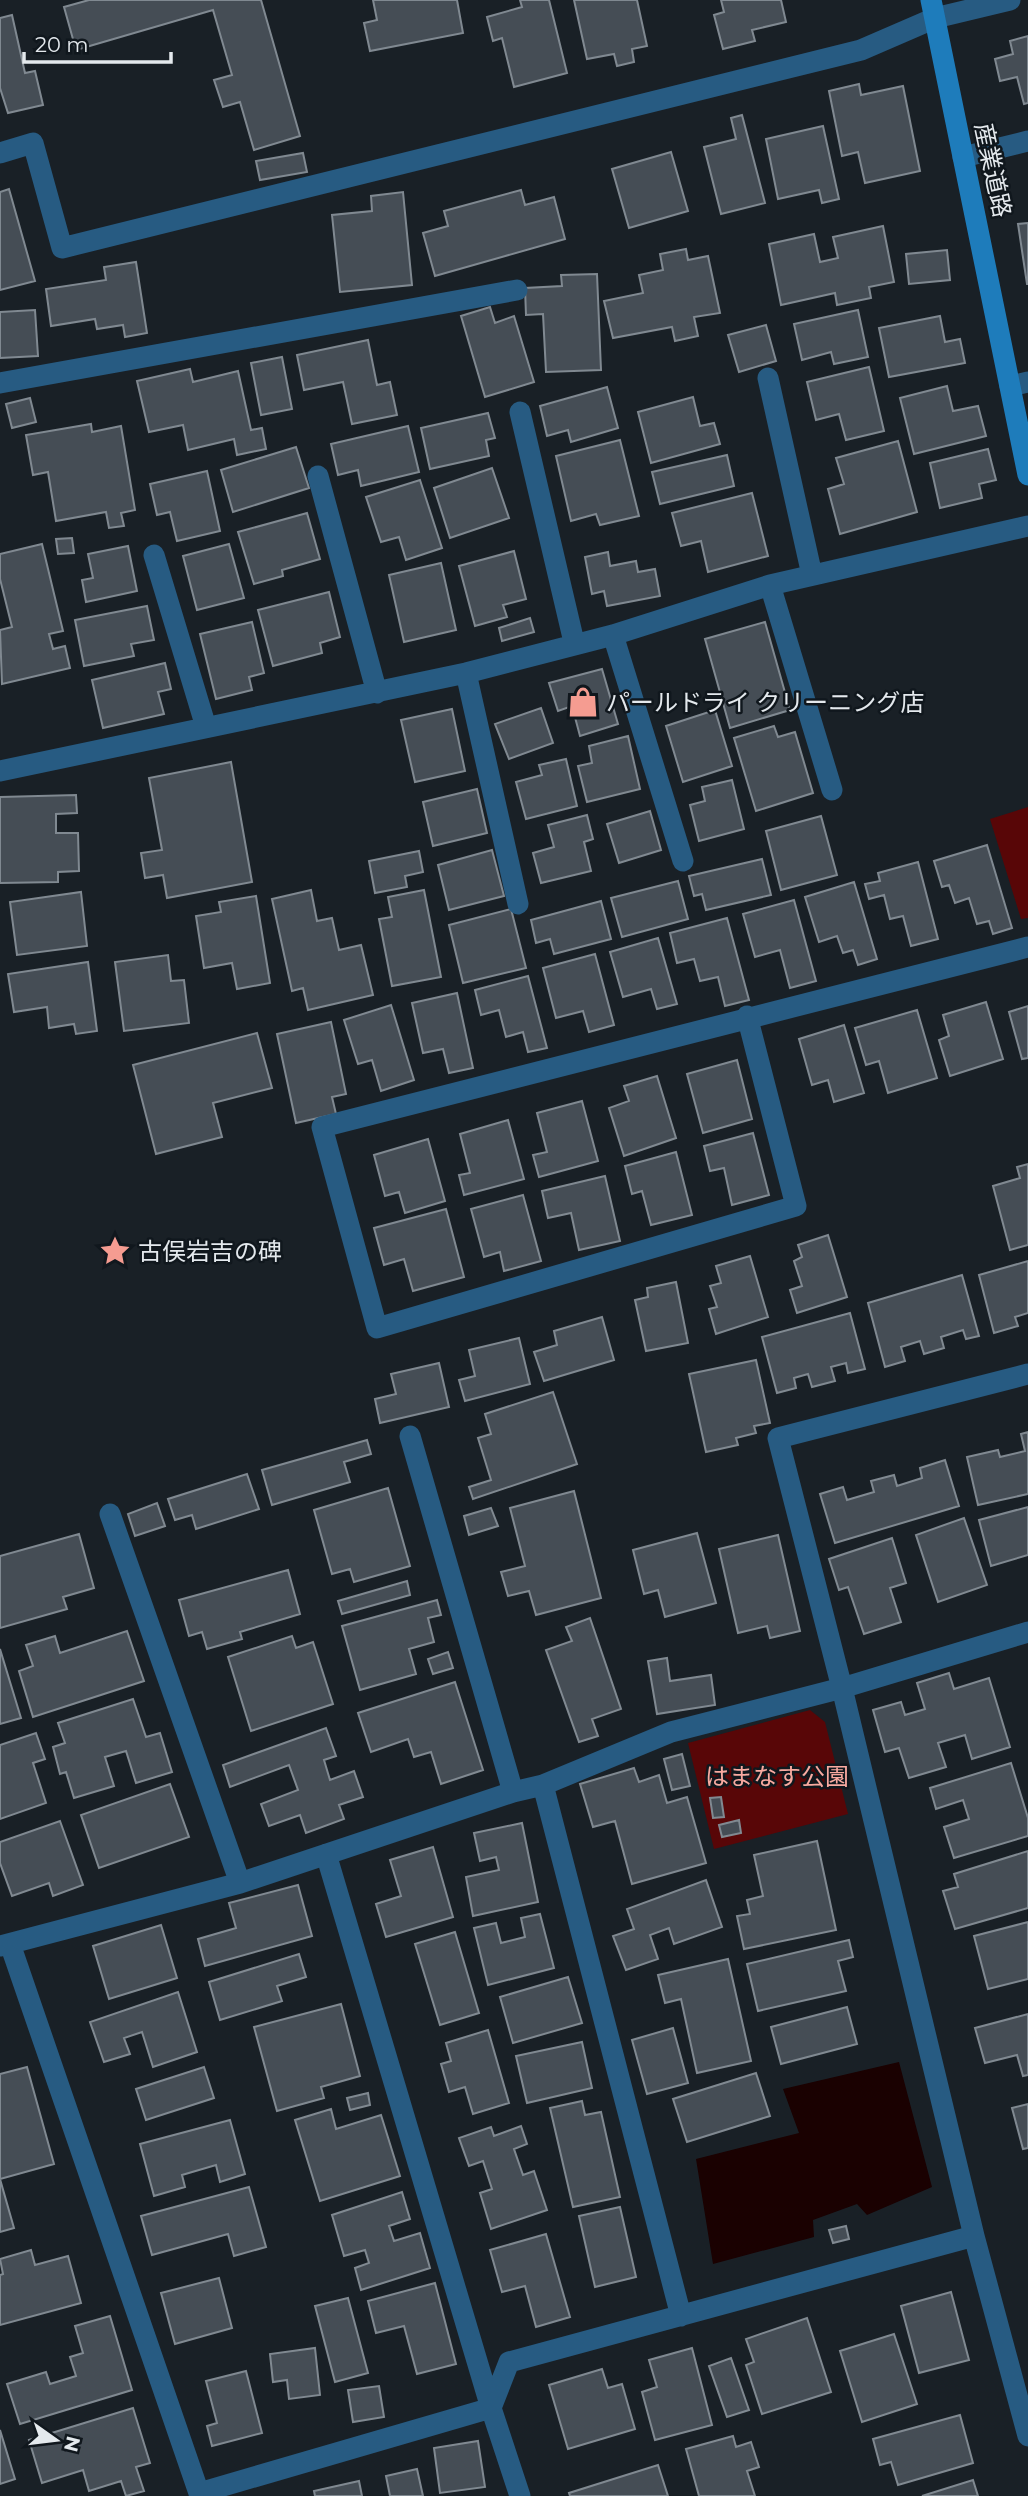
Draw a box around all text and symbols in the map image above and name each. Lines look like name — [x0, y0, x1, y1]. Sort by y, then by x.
scale bar — [24, 21, 172, 65]
text: 20 m — [35, 32, 89, 57]
street label: 産業道路 — [969, 120, 1017, 220]
shop icon: パールドライ クリーニング店 — [566, 685, 600, 719]
place label: パールドライ クリーニング店 — [606, 688, 924, 717]
place icon: 古俣岩吉の碑 — [98, 1234, 132, 1268]
place label: 古俣岩吉の碑 — [138, 1237, 282, 1266]
park label: はまなす公園 — [705, 1762, 849, 1791]
north arrow — [21, 2405, 91, 2475]
text: N — [59, 2434, 85, 2454]

